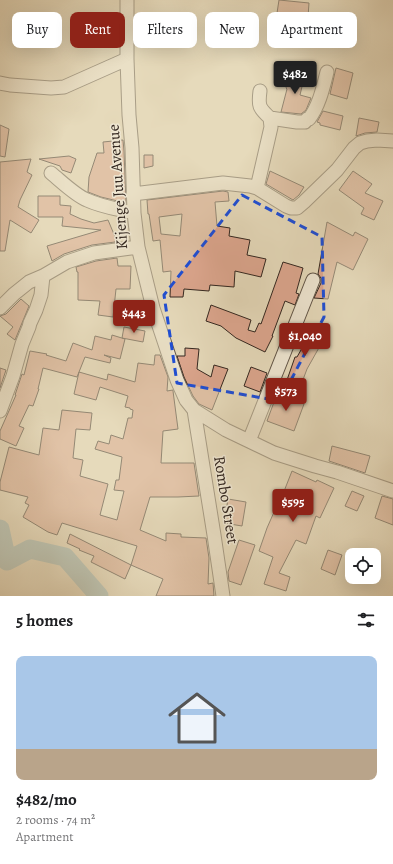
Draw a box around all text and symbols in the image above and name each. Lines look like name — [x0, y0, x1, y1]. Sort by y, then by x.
chip: Buy — [12, 12, 62, 48]
chip: Rent — [70, 12, 125, 48]
chip: Filters — [133, 12, 197, 48]
chip: New — [205, 12, 259, 48]
chip: Apartment — [267, 12, 357, 48]
pin: $482 — [271, 61, 319, 95]
text: $482 — [283, 65, 307, 82]
street label: Kijenge Juu Avenue — [103, 124, 133, 250]
pin: $443 — [110, 300, 158, 334]
text: $443 — [122, 304, 146, 321]
pin: $1,040 — [272, 323, 338, 357]
text: $1,040 — [288, 327, 322, 344]
pin: $573 — [262, 378, 310, 412]
text: $573 — [275, 382, 297, 399]
street label: Rombo Street — [208, 454, 244, 546]
pin: $595 — [269, 489, 317, 523]
text: $595 — [281, 493, 305, 510]
map controls — [345, 548, 381, 584]
button: locate — [345, 548, 381, 584]
text: 5 homes — [16, 609, 73, 632]
icon: filters — [355, 609, 377, 631]
icon: home — [161, 682, 233, 754]
text: $482/mo — [16, 788, 77, 811]
text: 2 rooms · 74 m² — [16, 811, 95, 828]
text: Apartment — [16, 828, 74, 845]

